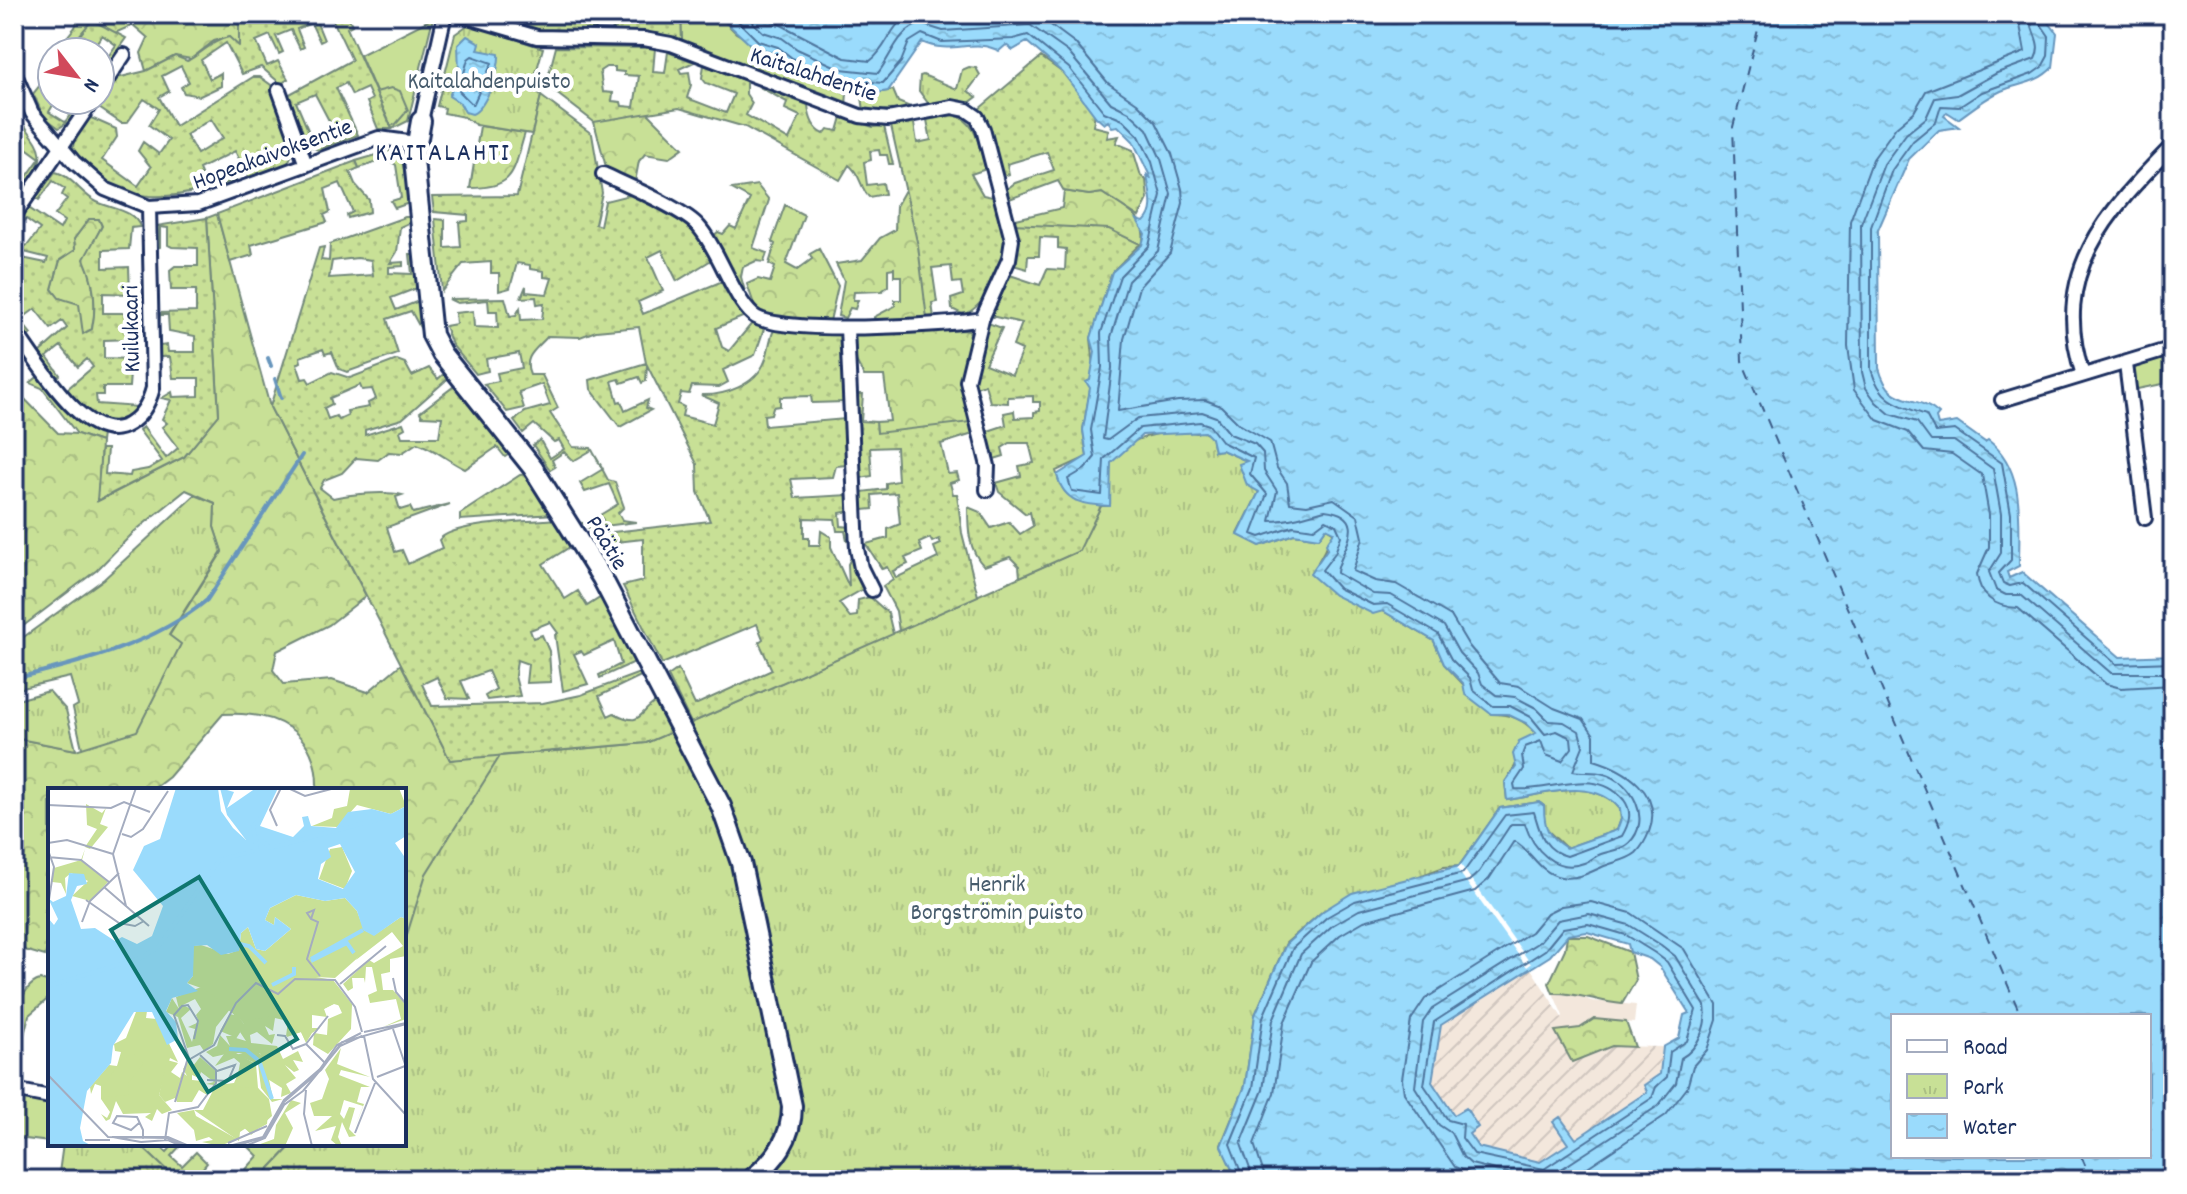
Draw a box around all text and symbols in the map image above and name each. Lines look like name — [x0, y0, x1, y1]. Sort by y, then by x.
north arrow — [36, 36, 116, 116]
street label: Kaitalahdentie — [745, 39, 881, 112]
park label: Kaitalahdenpuisto — [407, 66, 571, 100]
text: N — [74, 72, 106, 97]
street label: Hopeakaivoksentie — [189, 111, 358, 200]
district label: KAITALAHTI — [375, 136, 511, 173]
street label: Kuilukaari — [115, 285, 151, 373]
street label: Päätie — [576, 510, 635, 577]
inset map — [48, 788, 406, 1146]
park label: Henrik Borgströmin puisto — [911, 869, 1083, 931]
legend — [1891, 1014, 2151, 1158]
text: Road — [1963, 1032, 2008, 1066]
text: Park — [1963, 1072, 2004, 1106]
text: Water — [1963, 1112, 2016, 1146]

